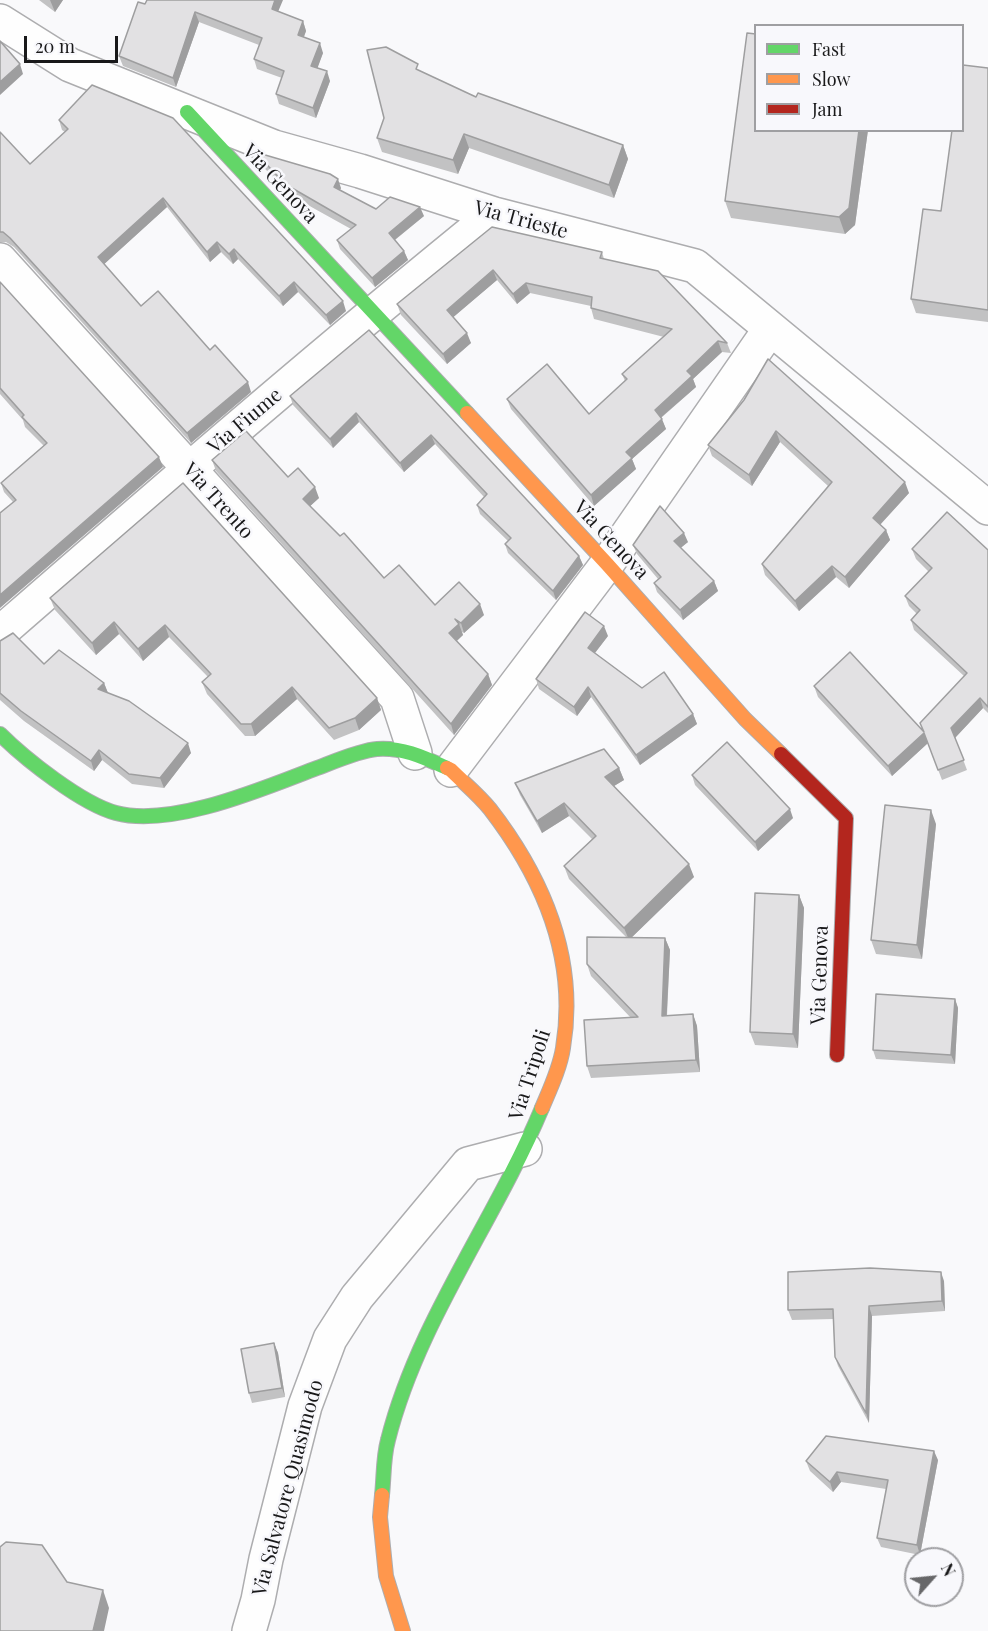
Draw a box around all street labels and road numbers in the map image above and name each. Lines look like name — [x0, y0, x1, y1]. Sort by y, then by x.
street label: Via Genova — [237, 139, 323, 229]
street label: Via Trieste — [471, 196, 571, 244]
street label: Via Fiume — [203, 383, 287, 459]
street label: Via Trento — [178, 458, 258, 544]
street label: Via Genova — [568, 495, 654, 585]
street label: Via Genova — [806, 925, 834, 1025]
street label: Via Tripoli — [504, 1027, 556, 1123]
street label: Via Salvatore Quasimodo — [248, 1377, 328, 1599]

